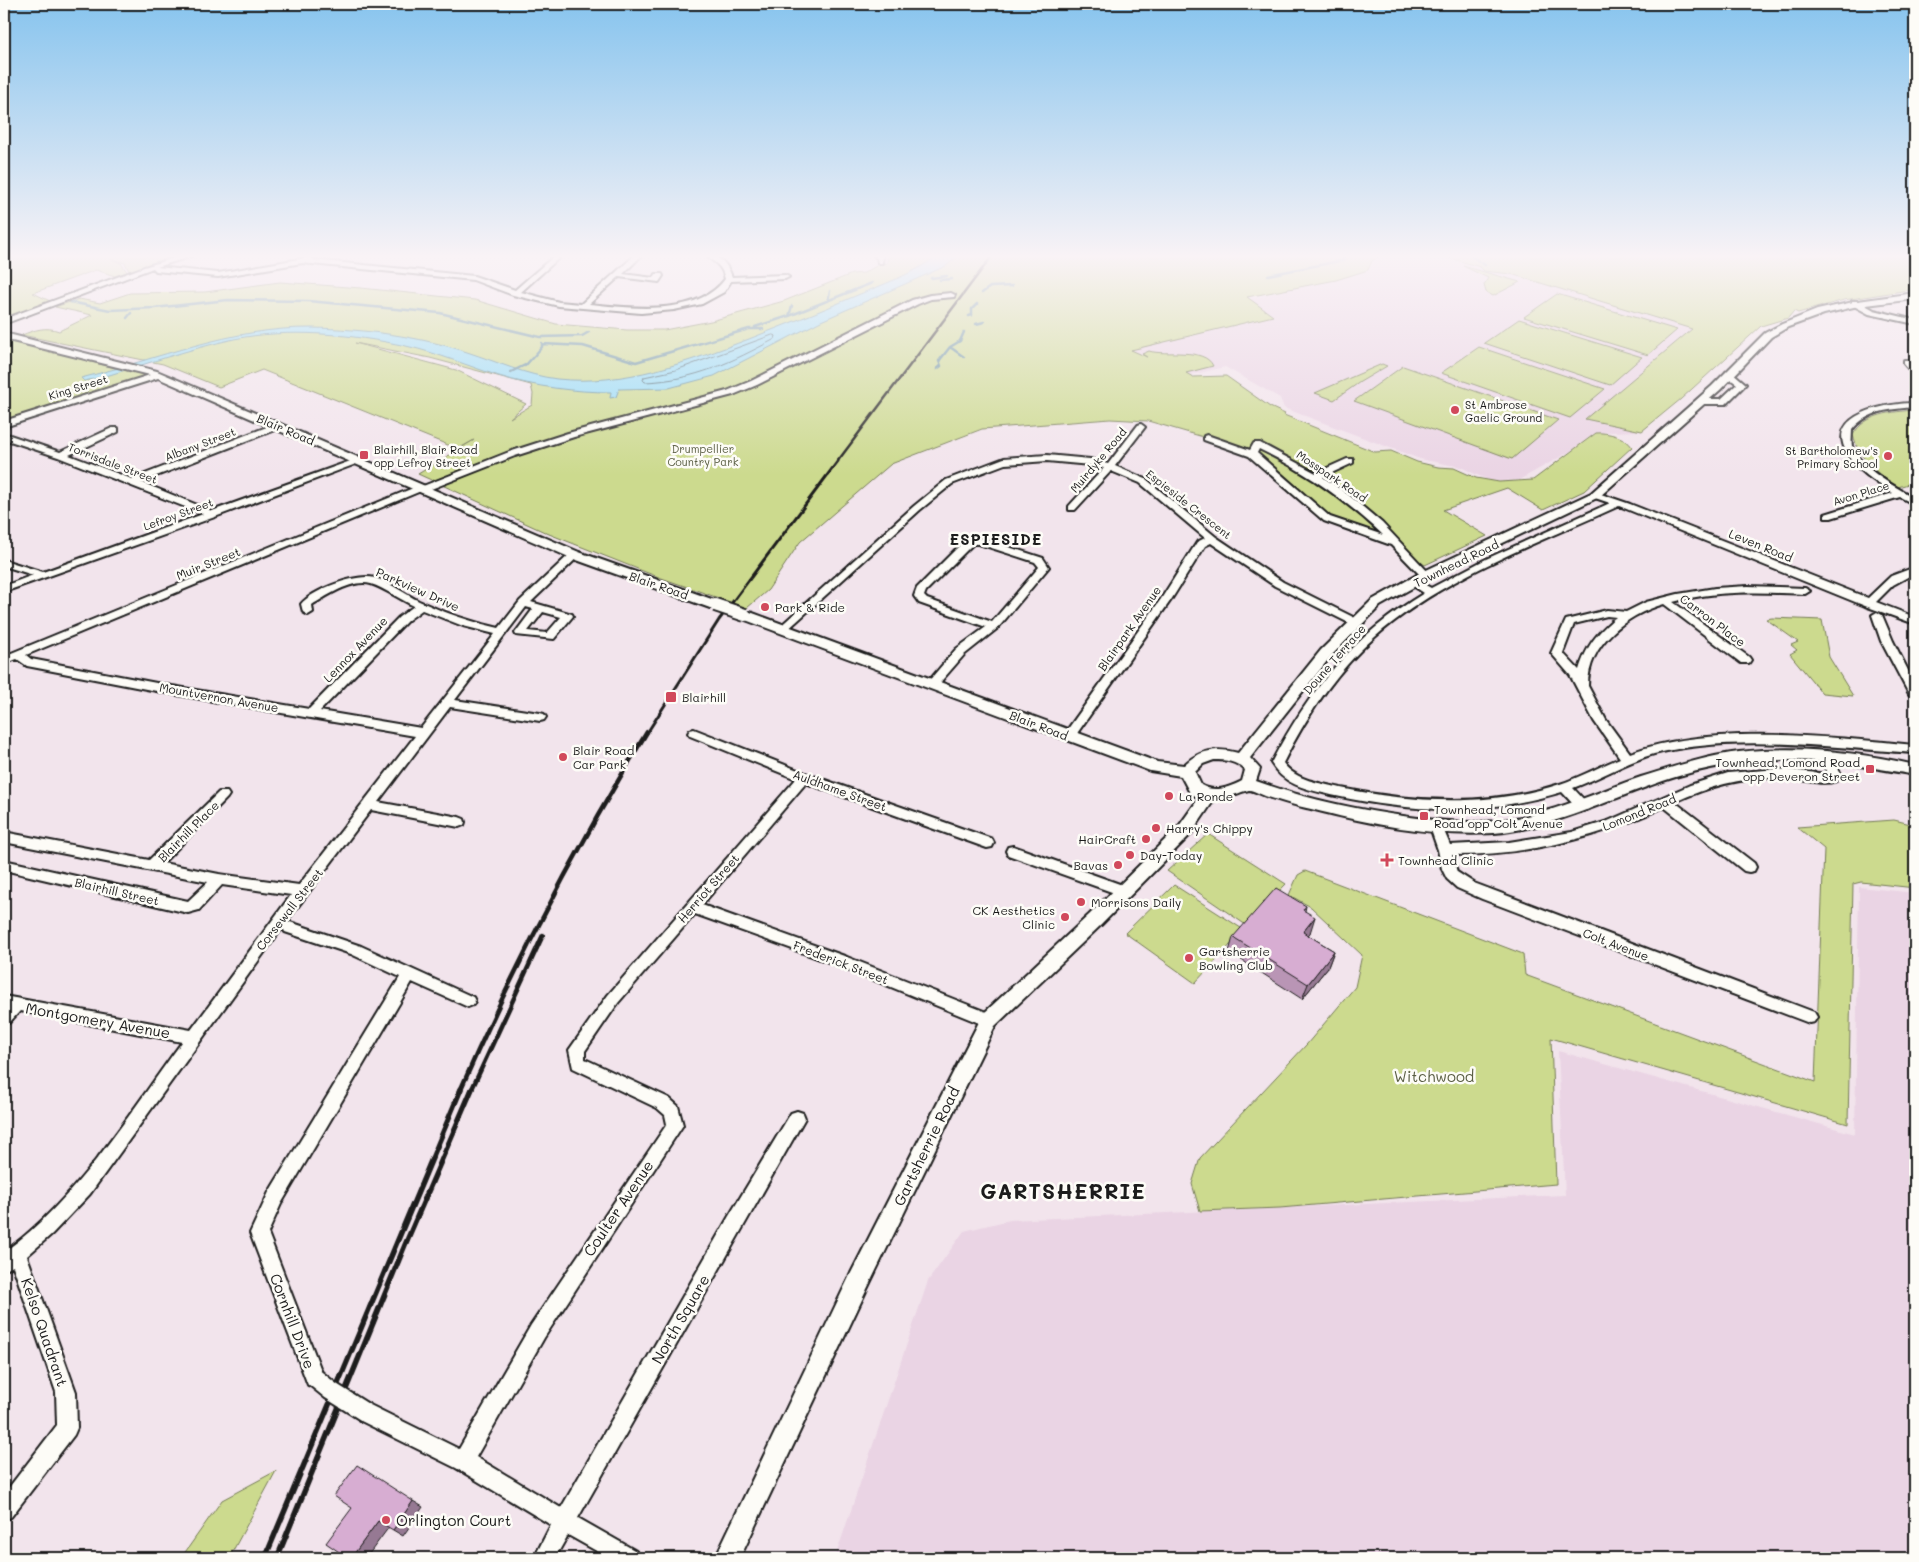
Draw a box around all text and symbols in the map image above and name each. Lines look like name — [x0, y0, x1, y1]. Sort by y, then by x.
street label: King Street — [47, 371, 110, 403]
place label: St Ambrose Gaelic Ground — [1465, 397, 1542, 425]
marker: St Ambrose Gaelic Ground — [1449, 404, 1461, 416]
street label: Blair Road — [255, 410, 318, 449]
street label: Albany Street — [162, 424, 238, 464]
street label: Muirdyke Road — [1067, 425, 1129, 495]
street label: Torrisdale Street — [66, 439, 160, 487]
park label: Drumpellier Country Park — [667, 441, 739, 469]
place label: Blairhill, Blair Road opp Lefroy Street — [374, 442, 478, 470]
place label: St Bartholomew's Primary School — [1786, 443, 1878, 471]
street label: Mosspark Road — [1294, 447, 1370, 505]
marker: Blairhill, Blair Road opp Lefroy Street — [358, 449, 370, 461]
marker: St Bartholomew's Primary School — [1882, 450, 1894, 462]
street label: Espieside Crescent — [1143, 466, 1235, 542]
street label: Avon Place — [1831, 477, 1891, 509]
street label: Lefroy Street — [141, 494, 215, 534]
street label: Leven Road — [1727, 525, 1796, 565]
district label: ESPIESIDE — [950, 529, 1042, 549]
street label: Townhead Road — [1411, 535, 1502, 591]
street label: Muir Street — [174, 543, 242, 583]
street label: Parkview Drive — [374, 563, 462, 615]
street label: Blair Road — [627, 567, 691, 603]
street label: Blairpark Avenue — [1094, 582, 1164, 674]
street label: Carron Place — [1677, 590, 1749, 650]
place label: Park & Ride — [775, 599, 845, 615]
marker: Park & Ride — [759, 601, 771, 613]
street label: Lennox Avenue — [320, 613, 390, 685]
street label: Doune Terrace — [1299, 621, 1369, 697]
street label: Mountvernon Avenue — [158, 679, 280, 715]
place label: Blairhill — [682, 689, 726, 705]
marker: Blairhill — [664, 690, 678, 704]
street label: Blair Road — [1007, 707, 1071, 744]
place label: Blair Road Car Park — [573, 742, 635, 772]
marker: Blair Road Car Park — [557, 751, 569, 763]
place label: Townhead, Lomond Road opp Deveron Street — [1715, 754, 1860, 784]
marker: Townhead, Lomond Road opp Deveron Street — [1864, 763, 1876, 775]
street label: Auldhame Street — [791, 766, 889, 814]
place label: La Ronde — [1179, 788, 1233, 804]
marker: La Ronde — [1163, 790, 1175, 802]
street label: Lomond Road — [1600, 790, 1679, 834]
street label: Blairhill Place — [154, 797, 222, 865]
place label: Townhead, Lomond Road opp Colt Avenue — [1434, 801, 1563, 831]
marker: Townhead, Lomond Road opp Colt Avenue — [1418, 810, 1430, 822]
place label: Harry's Chippy — [1166, 820, 1253, 836]
marker: Harry's Chippy — [1150, 822, 1162, 834]
place label: HairCraft — [1078, 831, 1136, 847]
marker: HairCraft — [1140, 833, 1152, 845]
place label: Day-Today — [1140, 847, 1202, 863]
marker: Day-Today — [1124, 849, 1136, 861]
street label: Herriot Street — [674, 850, 742, 926]
place label: Townhead Clinic — [1398, 852, 1494, 868]
marker: Townhead Clinic — [1380, 853, 1394, 867]
place label: Bavas — [1073, 857, 1108, 873]
marker: Bavas — [1112, 859, 1124, 871]
street label: Corsewall Street — [252, 865, 326, 953]
street label: Blairhill Street — [73, 874, 161, 908]
place label: Morrisons Daily — [1091, 894, 1181, 910]
marker: Morrisons Daily — [1075, 896, 1087, 908]
place label: CK Aesthetics Clinic — [972, 902, 1055, 932]
marker: CK Aesthetics Clinic — [1059, 911, 1071, 923]
street label: Colt Avenue — [1581, 924, 1651, 964]
street label: Frederick Street — [791, 937, 891, 987]
place label: Gartsherrie Bowling Club — [1199, 943, 1273, 973]
marker: Gartsherrie Bowling Club — [1183, 952, 1195, 964]
street label: Montgomery Avenue — [24, 997, 172, 1043]
park label: Witchwood — [1394, 1066, 1474, 1086]
street label: Gartsherrie Road — [888, 1083, 964, 1209]
street label: Coulter Avenue — [578, 1156, 658, 1260]
district label: GARTSHERRIE — [980, 1177, 1146, 1204]
street label: Cornhill Drive — [266, 1271, 320, 1371]
street label: North Square — [646, 1271, 714, 1367]
street label: Kelso Quadrant — [17, 1275, 73, 1389]
place label: Orlington Court — [396, 1510, 511, 1530]
marker: Orlington Court — [380, 1514, 392, 1526]

